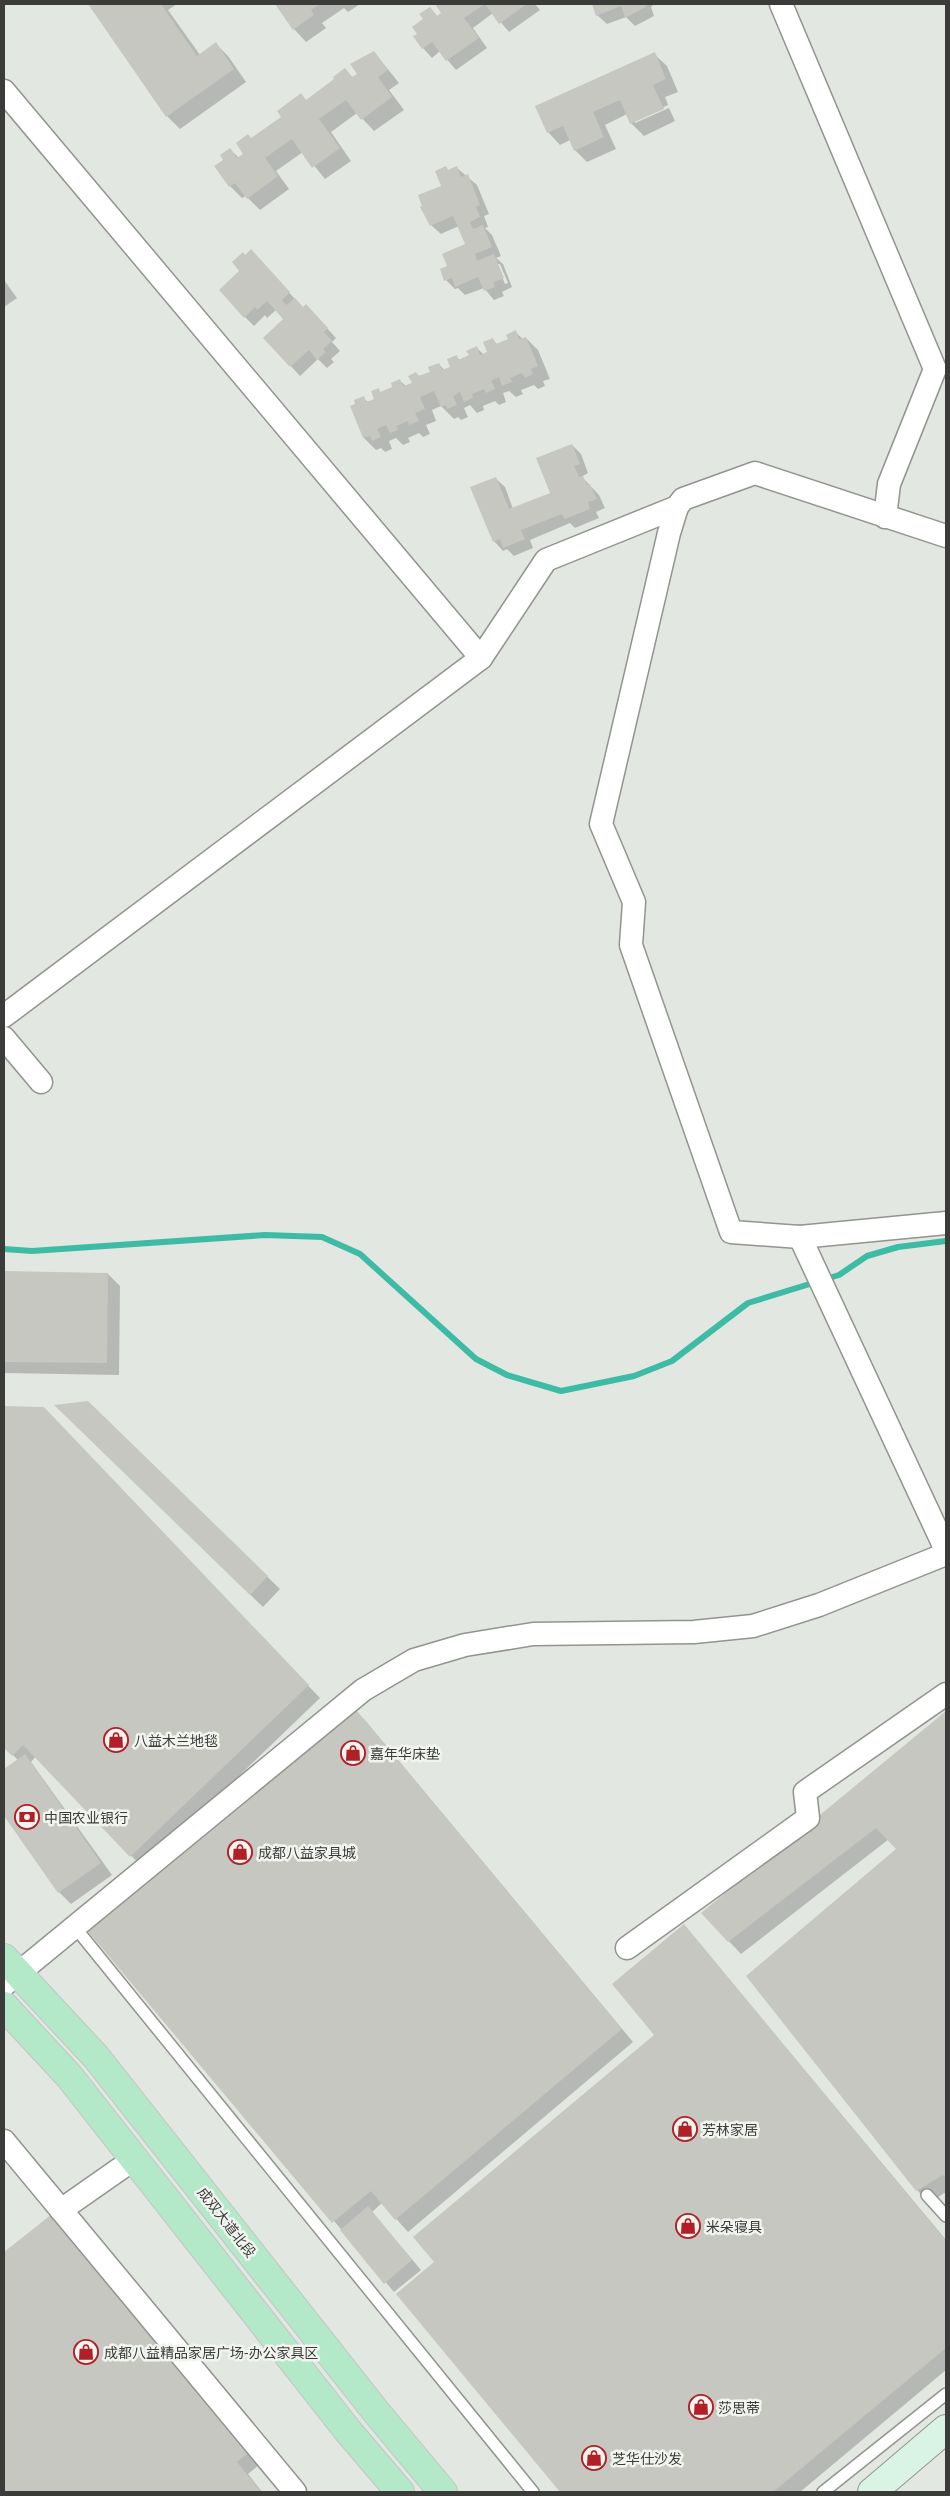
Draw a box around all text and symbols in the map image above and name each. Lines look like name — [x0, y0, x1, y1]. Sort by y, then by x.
shop icon: 八益木兰地毯 — [103, 1727, 129, 1753]
place label: 八益木兰地毯 — [134, 1731, 218, 1750]
shop icon: 嘉年华床垫 — [340, 1740, 366, 1766]
place label: 嘉年华床垫 — [370, 1744, 440, 1763]
bank icon: 中国农业银行 — [14, 1804, 40, 1830]
place label: 中国农业银行 — [44, 1808, 128, 1827]
shop icon: 成都八益家具城 — [227, 1839, 253, 1865]
place label: 成都八益家具城 — [258, 1843, 356, 1862]
shop icon: 芳林家居 — [672, 2116, 698, 2142]
place label: 芳林家居 — [702, 2120, 758, 2139]
street label: 成双大道北段 — [194, 2183, 260, 2261]
shop icon: 米朵寝具 — [675, 2213, 701, 2239]
place label: 米朵寝具 — [706, 2217, 762, 2236]
shop icon: 成都八益精品家居广场-办公家具区 — [73, 2339, 99, 2365]
place label: 成都八益精品家居广场-办公家具区 — [104, 2343, 319, 2362]
shop icon: 莎思蒂 — [688, 2394, 714, 2420]
place label: 莎思蒂 — [718, 2398, 760, 2417]
shop icon: 芝华仕沙发 — [581, 2445, 607, 2471]
place label: 芝华仕沙发 — [612, 2449, 682, 2468]

